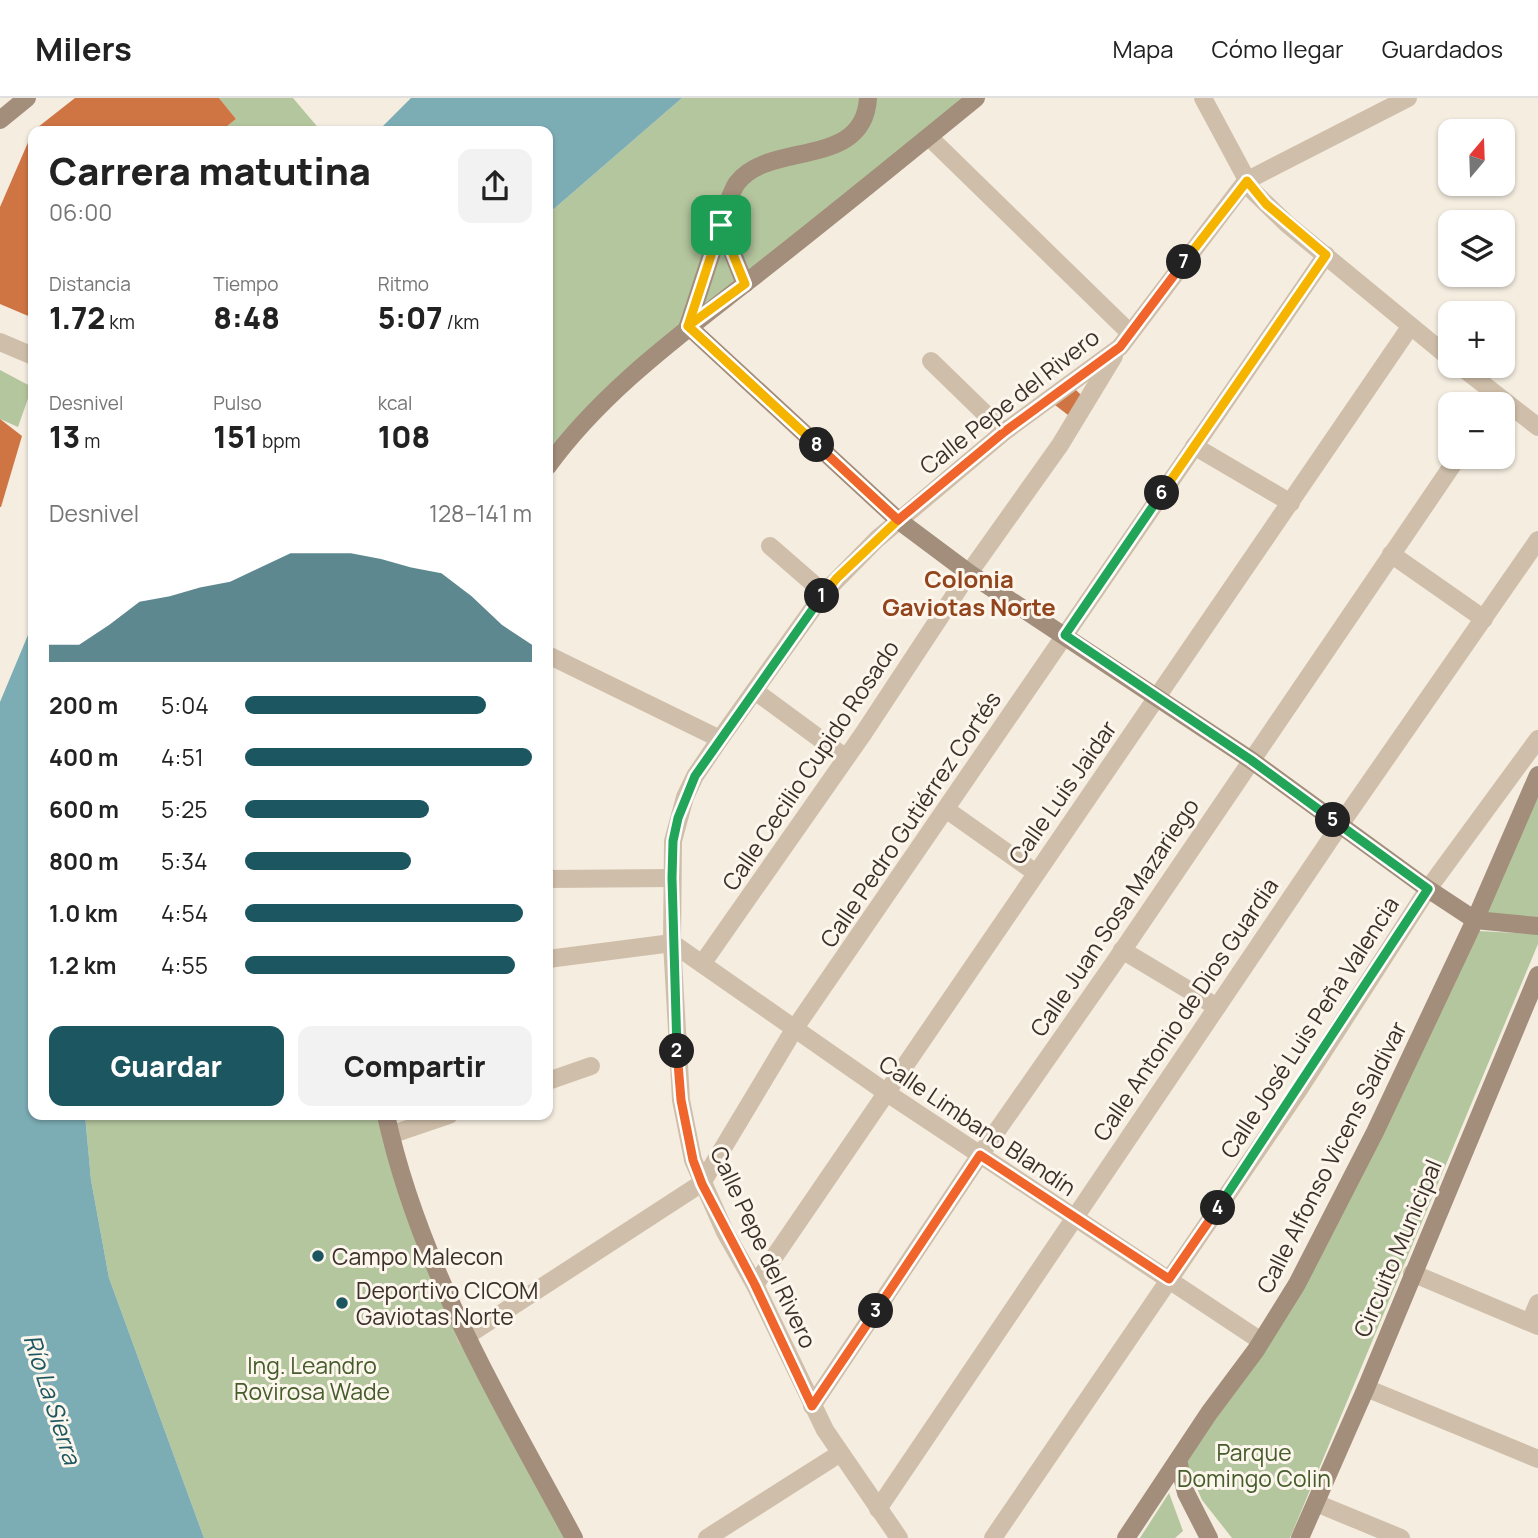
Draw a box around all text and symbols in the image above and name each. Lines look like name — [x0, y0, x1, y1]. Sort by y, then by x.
text: Milers — [35, 26, 132, 71]
text: Mapa — [1113, 32, 1174, 65]
text: Cómo llegar — [1212, 32, 1344, 65]
text: Guardados — [1382, 32, 1503, 65]
north arrow — [1438, 119, 1516, 196]
map controls — [1438, 119, 1515, 469]
text: Carrera matutina — [49, 144, 371, 196]
button: share — [458, 149, 532, 223]
pin — [691, 195, 751, 255]
text: 06:00 — [49, 196, 112, 228]
icon: arrive — [702, 206, 740, 244]
button: layers — [1438, 210, 1515, 287]
pin: 7 — [1166, 244, 1202, 280]
text: 7 — [1178, 248, 1189, 274]
text: Distancia — [49, 271, 131, 297]
text: Tiempo — [213, 271, 279, 297]
text: Ritmo — [378, 271, 429, 297]
text: 1.72 — [49, 297, 105, 338]
text: 8:48 — [213, 297, 280, 338]
text: 5:07 — [378, 297, 443, 338]
button: + — [1438, 301, 1515, 378]
text: km — [105, 309, 135, 335]
text: /km — [443, 309, 479, 335]
street label: Calle Pepe del Rivero — [913, 321, 1105, 481]
text: Desnivel — [49, 390, 123, 416]
text: Pulso — [213, 390, 262, 416]
text: kcal — [378, 390, 412, 416]
button: − — [1438, 392, 1515, 469]
text: 13 — [49, 416, 80, 457]
text: 151 — [213, 416, 258, 457]
text: 108 — [378, 416, 430, 457]
text: m — [80, 428, 100, 454]
text: bpm — [258, 428, 301, 454]
pin: 8 — [800, 428, 834, 462]
text: 8 — [811, 431, 822, 457]
pin: 6 — [1144, 476, 1180, 510]
text: 6 — [1156, 479, 1167, 505]
text: Desnivel — [49, 497, 139, 529]
text: 128–141 m — [429, 497, 532, 529]
district label: Colonia Gaviotas Norte — [882, 562, 1056, 623]
pin: 1 — [804, 578, 840, 614]
text: 1 — [817, 582, 826, 608]
street label: Calle Cecilio Cupido Rosado — [714, 634, 906, 896]
street label: Calle Pedro Gutiérrez Cortés — [812, 685, 1008, 953]
text: 200 m — [49, 689, 118, 721]
text: 5:04 — [161, 689, 209, 721]
street label: Calle Luis Jaidar — [1000, 714, 1124, 870]
text: 400 m — [49, 741, 119, 773]
text: 4:51 — [161, 741, 204, 773]
street label: Calle Juan Sosa Mazariego — [1022, 791, 1206, 1043]
text: 600 m — [49, 793, 119, 825]
text: 5:25 — [161, 793, 208, 825]
pin: 5 — [1316, 802, 1350, 838]
text: 5 — [1327, 806, 1338, 832]
text: 800 m — [49, 845, 119, 877]
text: 5:34 — [161, 845, 207, 877]
street label: Calle Antonio de Dios Guardia — [1085, 871, 1285, 1147]
street label: Calle José Luis Peña Valencia — [1212, 890, 1406, 1164]
text: 1.0 km — [49, 897, 118, 929]
text: 4:54 — [161, 897, 208, 929]
text: 1.2 km — [49, 949, 116, 981]
text: 4:55 — [161, 949, 208, 981]
street label: Calle Alfonso Vicens Saldivar — [1248, 1016, 1414, 1298]
button: Guardar — [49, 1026, 284, 1106]
button: Compartir — [298, 1026, 532, 1106]
pin: 2 — [660, 1034, 694, 1068]
text: 2 — [671, 1037, 682, 1063]
street label: Calle Limbano Blandín — [873, 1047, 1083, 1203]
street label: Calle Pepe del Rivero — [703, 1141, 825, 1353]
street label: Circuito Municipal — [1345, 1154, 1449, 1342]
pin: 4 — [1200, 1190, 1236, 1226]
text: 4 — [1212, 1194, 1223, 1220]
place label: Campo Malecon — [332, 1240, 503, 1272]
marker: Campo Malecon — [310, 1248, 326, 1264]
place label: Deportivo CICOM Gaviotas Norte — [356, 1274, 538, 1332]
pin: 3 — [858, 1294, 894, 1328]
marker: Deportivo CICOM Gaviotas Norte — [334, 1295, 350, 1311]
text: 3 — [870, 1297, 881, 1323]
water label: Río La Sierra — [16, 1330, 90, 1470]
park label: Ing. Leandro Rovirosa Wade — [234, 1349, 390, 1407]
park label: Parque Domingo Colin — [1177, 1436, 1331, 1494]

